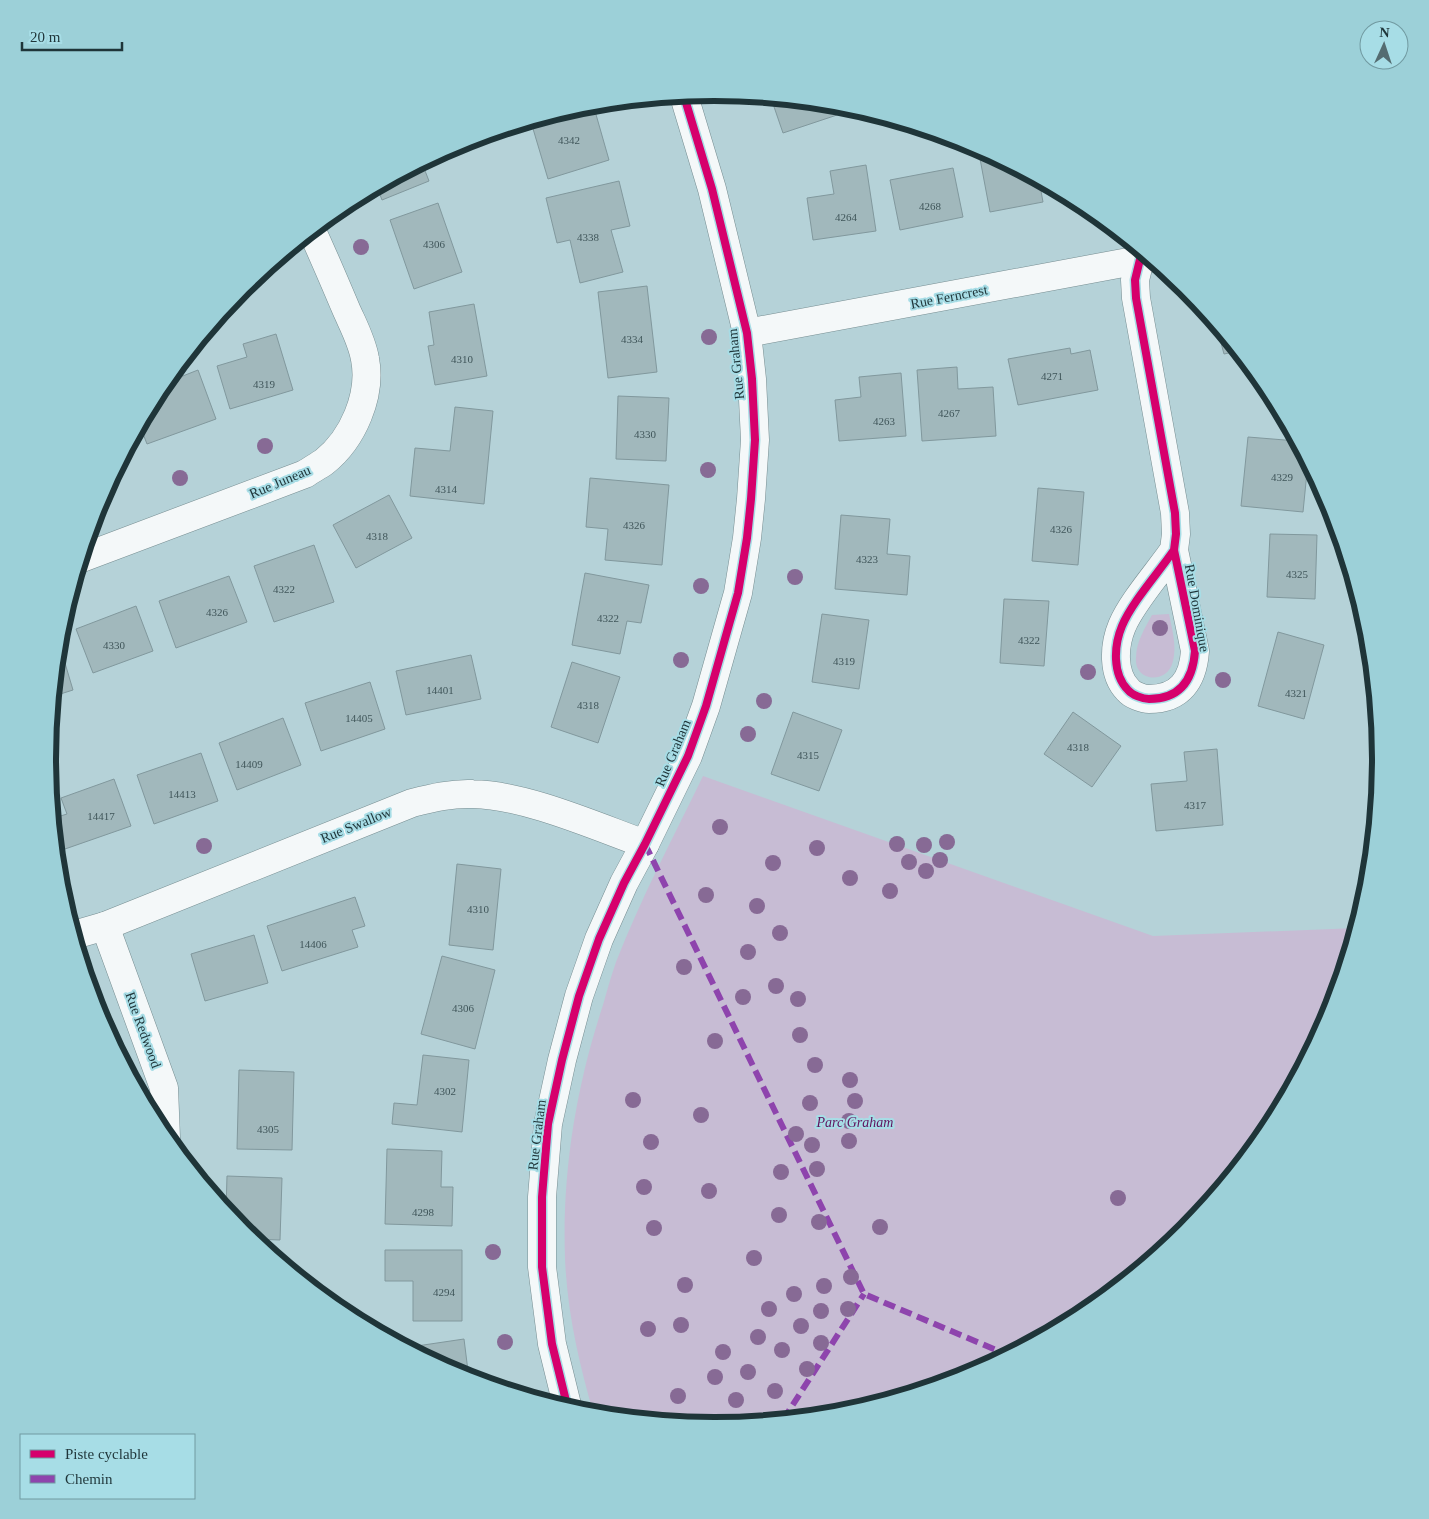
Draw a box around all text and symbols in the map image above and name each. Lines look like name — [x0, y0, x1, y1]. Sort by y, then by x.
scale bar — [22, 20, 122, 52]
north arrow — [1359, 20, 1409, 70]
text: N — [1379, 25, 1390, 40]
text: 20 m — [30, 29, 61, 45]
house number: 4342 — [558, 134, 580, 146]
house number: 4268 — [919, 200, 942, 212]
house number: 4264 — [835, 211, 858, 223]
house number: 4338 — [577, 231, 600, 243]
house number: 4306 — [423, 238, 446, 250]
street label: Rue Ferncrest — [909, 282, 989, 312]
street label: Rue Graham — [725, 328, 747, 400]
house number: 4334 — [621, 333, 644, 345]
house number: 4310 — [451, 353, 474, 365]
house number: 4271 — [1041, 370, 1063, 382]
house number: 4319 — [253, 378, 276, 390]
house number: 4267 — [938, 407, 961, 419]
house number: 4263 — [873, 415, 896, 427]
house number: 4330 — [634, 428, 657, 440]
street label: Rue Juneau — [247, 462, 313, 502]
house number: 4329 — [1271, 471, 1294, 483]
house number: 4314 — [435, 483, 458, 495]
house number: 4326 — [623, 519, 646, 531]
house number: 4326 — [1050, 523, 1073, 535]
house number: 4318 — [366, 530, 389, 542]
house number: 4323 — [856, 553, 879, 565]
street label: Rue Dominique — [1182, 563, 1212, 653]
house number: 4325 — [1286, 568, 1309, 580]
house number: 4322 — [273, 583, 295, 595]
house number: 4326 — [206, 606, 229, 618]
house number: 4322 — [597, 612, 619, 624]
house number: 4322 — [1018, 634, 1040, 646]
house number: 4330 — [103, 639, 126, 651]
house number: 4319 — [833, 655, 856, 667]
house number: 14401 — [426, 684, 454, 696]
house number: 4321 — [1285, 687, 1307, 699]
house number: 4318 — [577, 699, 600, 711]
house number: 14405 — [345, 712, 373, 724]
street label: Rue Graham — [652, 717, 694, 789]
house number: 4318 — [1067, 741, 1090, 753]
house number: 4315 — [797, 749, 820, 761]
house number: 14409 — [235, 758, 263, 770]
house number: 14413 — [168, 788, 196, 800]
house number: 4317 — [1184, 799, 1207, 811]
street label: Rue Swallow — [318, 804, 394, 846]
house number: 14417 — [87, 810, 115, 822]
house number: 4310 — [467, 903, 490, 915]
house number: 14406 — [299, 938, 327, 950]
street label: Rue Redwood — [122, 990, 164, 1070]
house number: 4306 — [452, 1002, 475, 1014]
house number: 4302 — [434, 1085, 456, 1097]
street label: Rue Graham — [525, 1099, 549, 1171]
park label: Parc Graham — [816, 1115, 893, 1130]
house number: 4305 — [257, 1123, 280, 1135]
house number: 4298 — [412, 1206, 435, 1218]
house number: 4294 — [433, 1286, 456, 1298]
legend — [20, 1434, 195, 1499]
text: Piste cyclable — [65, 1446, 148, 1462]
text: Chemin — [65, 1471, 113, 1487]

